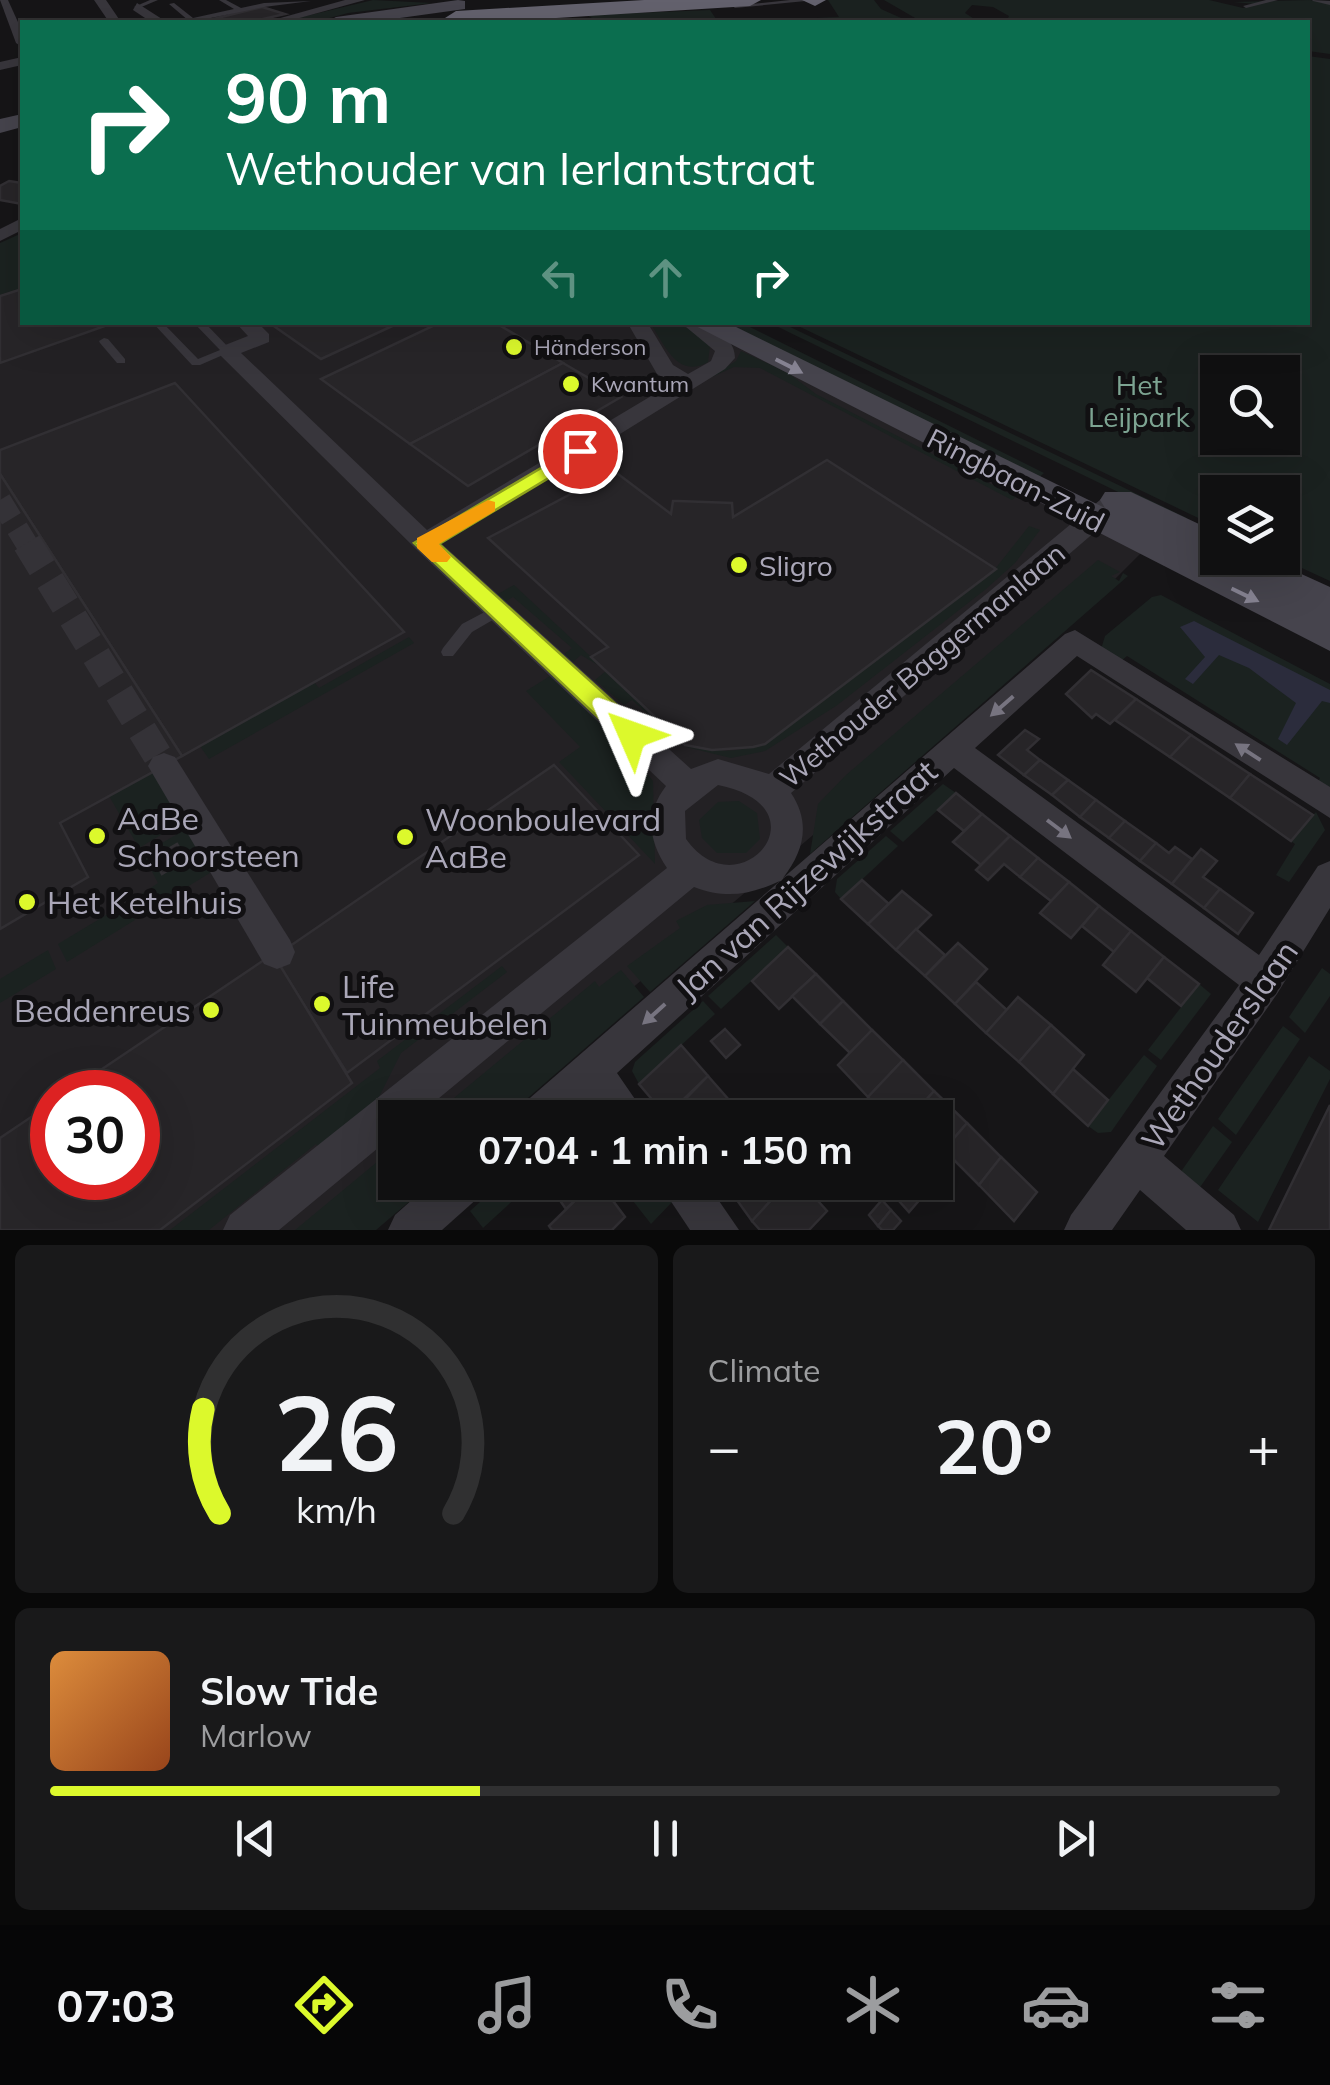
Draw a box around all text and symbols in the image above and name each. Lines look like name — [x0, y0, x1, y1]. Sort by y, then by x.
text: 90 m — [225, 53, 391, 141]
icon: right — [60, 60, 190, 190]
text: Wethouder van Ierlantstraat — [225, 140, 815, 196]
icon: left — [533, 250, 588, 305]
icon: ahead — [638, 250, 693, 305]
icon: right — [743, 250, 798, 305]
place label: Händerson — [534, 333, 646, 361]
marker: Händerson — [503, 336, 525, 358]
map controls — [1200, 355, 1300, 575]
button: search — [1200, 355, 1300, 455]
one-way arrow — [775, 357, 804, 374]
park label: Het Leijpark — [1088, 367, 1191, 434]
place label: Kwantum — [591, 370, 689, 398]
marker: Kwantum — [560, 373, 582, 395]
pin — [538, 409, 623, 494]
street label: Ringbaan-Zuid — [922, 420, 1110, 540]
icon: arrive — [553, 424, 608, 479]
button: layers — [1200, 475, 1300, 575]
street label: Wethouder Baggermanlaan — [772, 535, 1072, 795]
place label: Sligro — [759, 548, 833, 583]
marker: Sligro — [728, 554, 750, 576]
one-way arrow — [1231, 586, 1260, 603]
position arrow — [580, 683, 684, 787]
one-way arrow — [990, 694, 1015, 716]
one-way arrow — [1234, 743, 1262, 761]
street label: Jan van Rijzewijkstraat — [667, 751, 945, 1007]
place label: AaBe Schoorsteen — [117, 798, 300, 875]
place label: Woonboulevard AaBe — [425, 799, 661, 876]
one-way arrow — [1046, 818, 1072, 838]
marker: AaBe Schoorsteen — [86, 825, 108, 847]
marker: Woonboulevard AaBe — [394, 826, 416, 848]
place label: Het Ketelhuis — [47, 882, 243, 922]
marker: Het Ketelhuis — [16, 891, 38, 913]
street label: Wethouderslaan — [1132, 933, 1306, 1157]
place label: Life Tuinmeubelen — [342, 966, 548, 1043]
place label: Beddenreus — [14, 990, 191, 1030]
marker: Life Tuinmeubelen — [311, 993, 333, 1015]
marker: Beddenreus — [200, 999, 222, 1021]
one-way arrow — [642, 1003, 667, 1025]
speed limit sign: 30 — [30, 1070, 160, 1200]
text: 07:04 · 1 min · 150 m — [478, 1126, 853, 1174]
text: Climate — [708, 1350, 820, 1390]
text: 26 — [274, 1366, 399, 1497]
text: 20° — [935, 1399, 1053, 1493]
text: − — [708, 1412, 741, 1481]
text: + — [1247, 1412, 1280, 1481]
text: km/h — [296, 1487, 377, 1532]
text: Slow Tide — [200, 1667, 378, 1715]
text: Marlow — [200, 1715, 312, 1755]
icon: previous — [228, 1811, 283, 1866]
icon: pause — [638, 1811, 693, 1866]
icon: next — [1048, 1811, 1103, 1866]
icon: directions — [289, 1970, 359, 2040]
icon: music — [472, 1970, 542, 2040]
icon: phone — [655, 1970, 725, 2040]
icon: climate — [838, 1970, 908, 2040]
icon: car — [1021, 1970, 1091, 2040]
icon: filters — [1203, 1970, 1273, 2040]
text: 07:03 — [56, 1977, 176, 2033]

